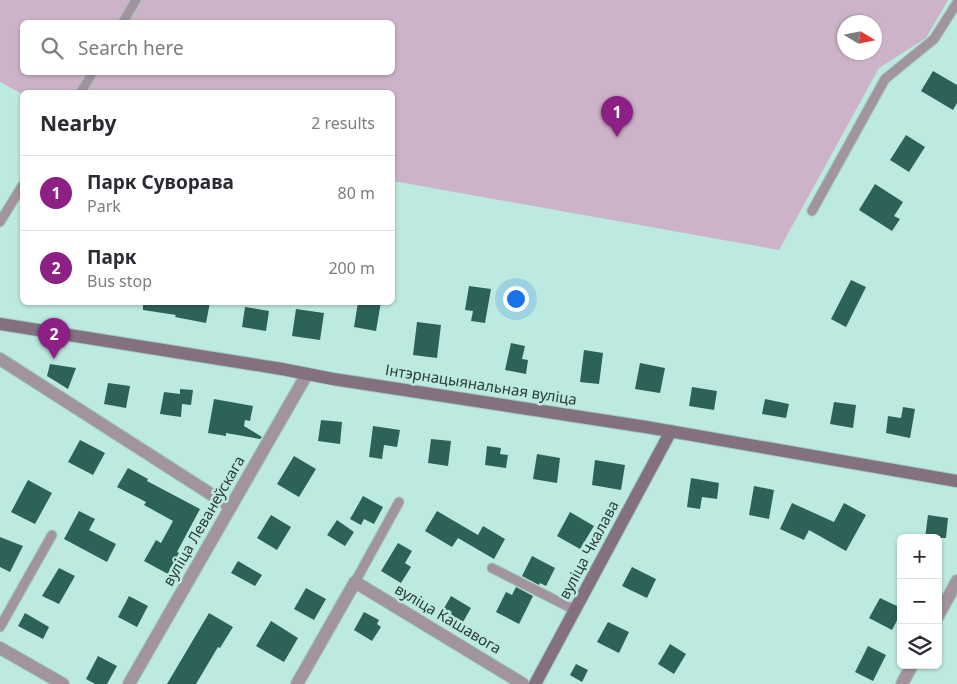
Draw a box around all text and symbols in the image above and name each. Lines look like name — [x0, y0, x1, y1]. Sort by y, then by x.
north arrow — [837, 15, 882, 60]
search box — [20, 20, 395, 75]
icon: search — [38, 34, 66, 62]
text: Search here — [78, 35, 184, 61]
pin: 1 — [601, 96, 633, 137]
text: Nearby — [40, 109, 116, 137]
text: 2 results — [311, 112, 375, 134]
text: Парк Суворава — [87, 169, 234, 195]
text: 1 — [51, 182, 61, 204]
text: 80 m — [338, 182, 375, 204]
text: Park — [87, 195, 121, 217]
text: Парк — [87, 244, 137, 270]
text: 2 — [51, 257, 61, 279]
text: 200 m — [328, 257, 375, 279]
text: Bus stop — [87, 270, 152, 292]
your location — [503, 286, 529, 312]
pin: 2 — [38, 318, 70, 359]
street label: Інтэрнацыянальная вуліца — [384, 359, 578, 409]
street label: вуліца Леванеўскага — [158, 452, 249, 589]
street label: вуліца Чкалава — [554, 497, 623, 602]
map controls — [897, 534, 942, 669]
button: + — [897, 534, 942, 579]
street label: вуліца Кашавога — [392, 578, 505, 658]
button: − — [897, 579, 942, 624]
button: layers — [897, 624, 942, 669]

